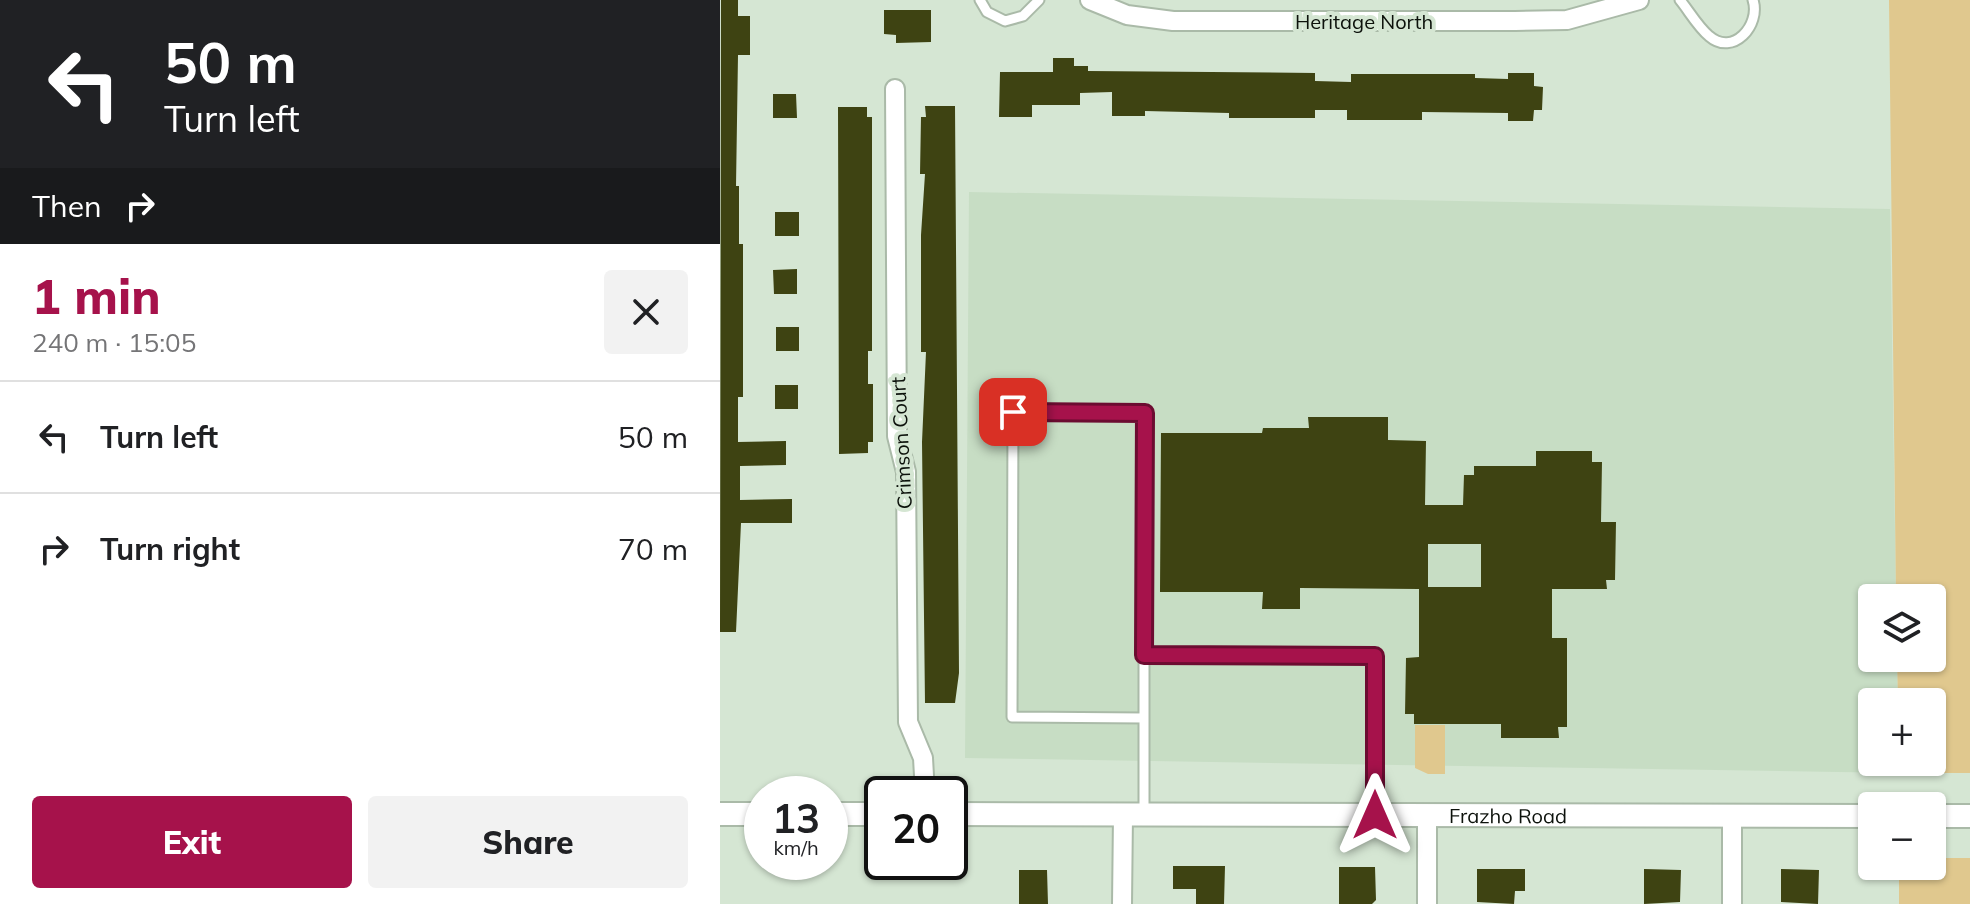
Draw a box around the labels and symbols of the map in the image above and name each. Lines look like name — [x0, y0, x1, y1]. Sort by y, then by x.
street label: Heritage North — [1295, 9, 1433, 34]
street label: Crimson Court — [885, 376, 917, 510]
pin — [979, 378, 1047, 446]
position arrow — [1333, 773, 1417, 857]
speed limit sign: 20 — [864, 776, 968, 880]
street label: Frazho Road — [1449, 803, 1567, 828]

